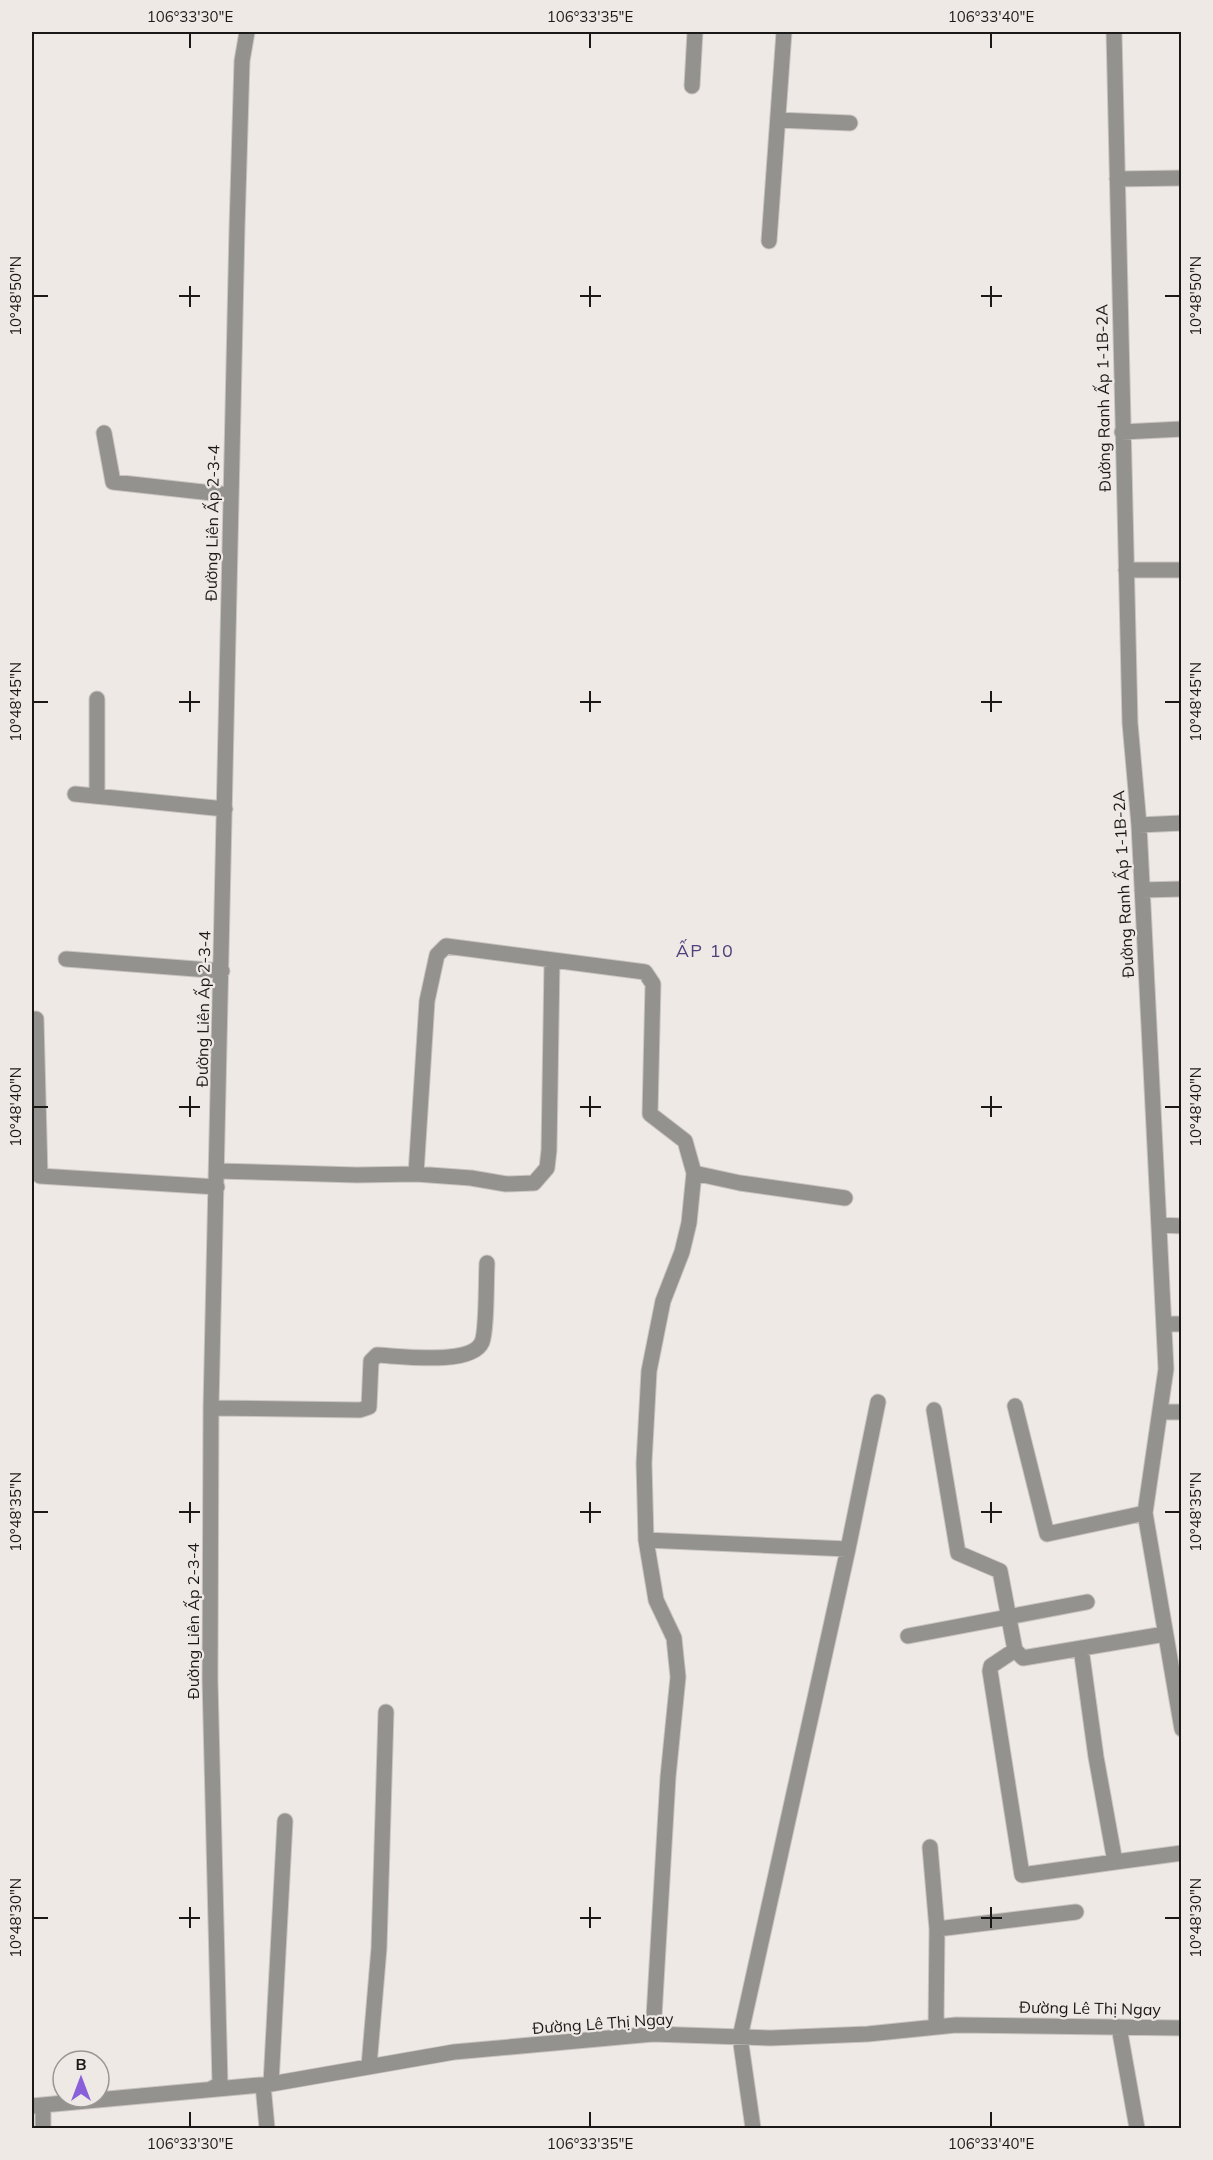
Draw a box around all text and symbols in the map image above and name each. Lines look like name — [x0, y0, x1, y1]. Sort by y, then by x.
text: 106°33'30"E — [147, 7, 233, 26]
text: 106°33'35"E — [547, 7, 633, 26]
text: 106°33'40"E — [948, 7, 1034, 26]
text: 10°48'50"N — [6, 256, 25, 336]
text: 10°48'50"N — [1186, 256, 1205, 336]
street label: Đường Ranh Ấp 1-1B-2A — [1091, 304, 1115, 492]
street label: Đường Liên Ấp 2-3-4 — [201, 444, 223, 601]
text: 10°48'45"N — [6, 662, 25, 742]
text: 10°48'45"N — [1186, 662, 1205, 742]
street label: Đường Ranh Ấp 1-1B-2A — [1108, 789, 1138, 978]
street label: Đường Liên Ấp 2-3-4 — [192, 930, 214, 1087]
district label: ẤP 10 — [676, 939, 734, 962]
text: 10°48'40"N — [6, 1067, 25, 1147]
text: 10°48'40"N — [1186, 1067, 1205, 1147]
text: 10°48'35"N — [6, 1472, 25, 1552]
text: 10°48'35"N — [1186, 1472, 1205, 1552]
street label: Đường Liên Ấp 2-3-4 — [183, 1542, 203, 1699]
text: 10°48'30"N — [6, 1878, 25, 1958]
text: 10°48'30"N — [1186, 1878, 1205, 1958]
street label: Đường Lê Thị Ngay — [1019, 1997, 1162, 2019]
street label: Đường Lê Thị Ngay — [532, 2008, 675, 2038]
north arrow — [51, 2049, 111, 2109]
text: B — [75, 2054, 87, 2074]
text: 106°33'30"E — [147, 2134, 233, 2153]
text: 106°33'35"E — [547, 2134, 633, 2153]
text: 106°33'40"E — [948, 2134, 1034, 2153]

